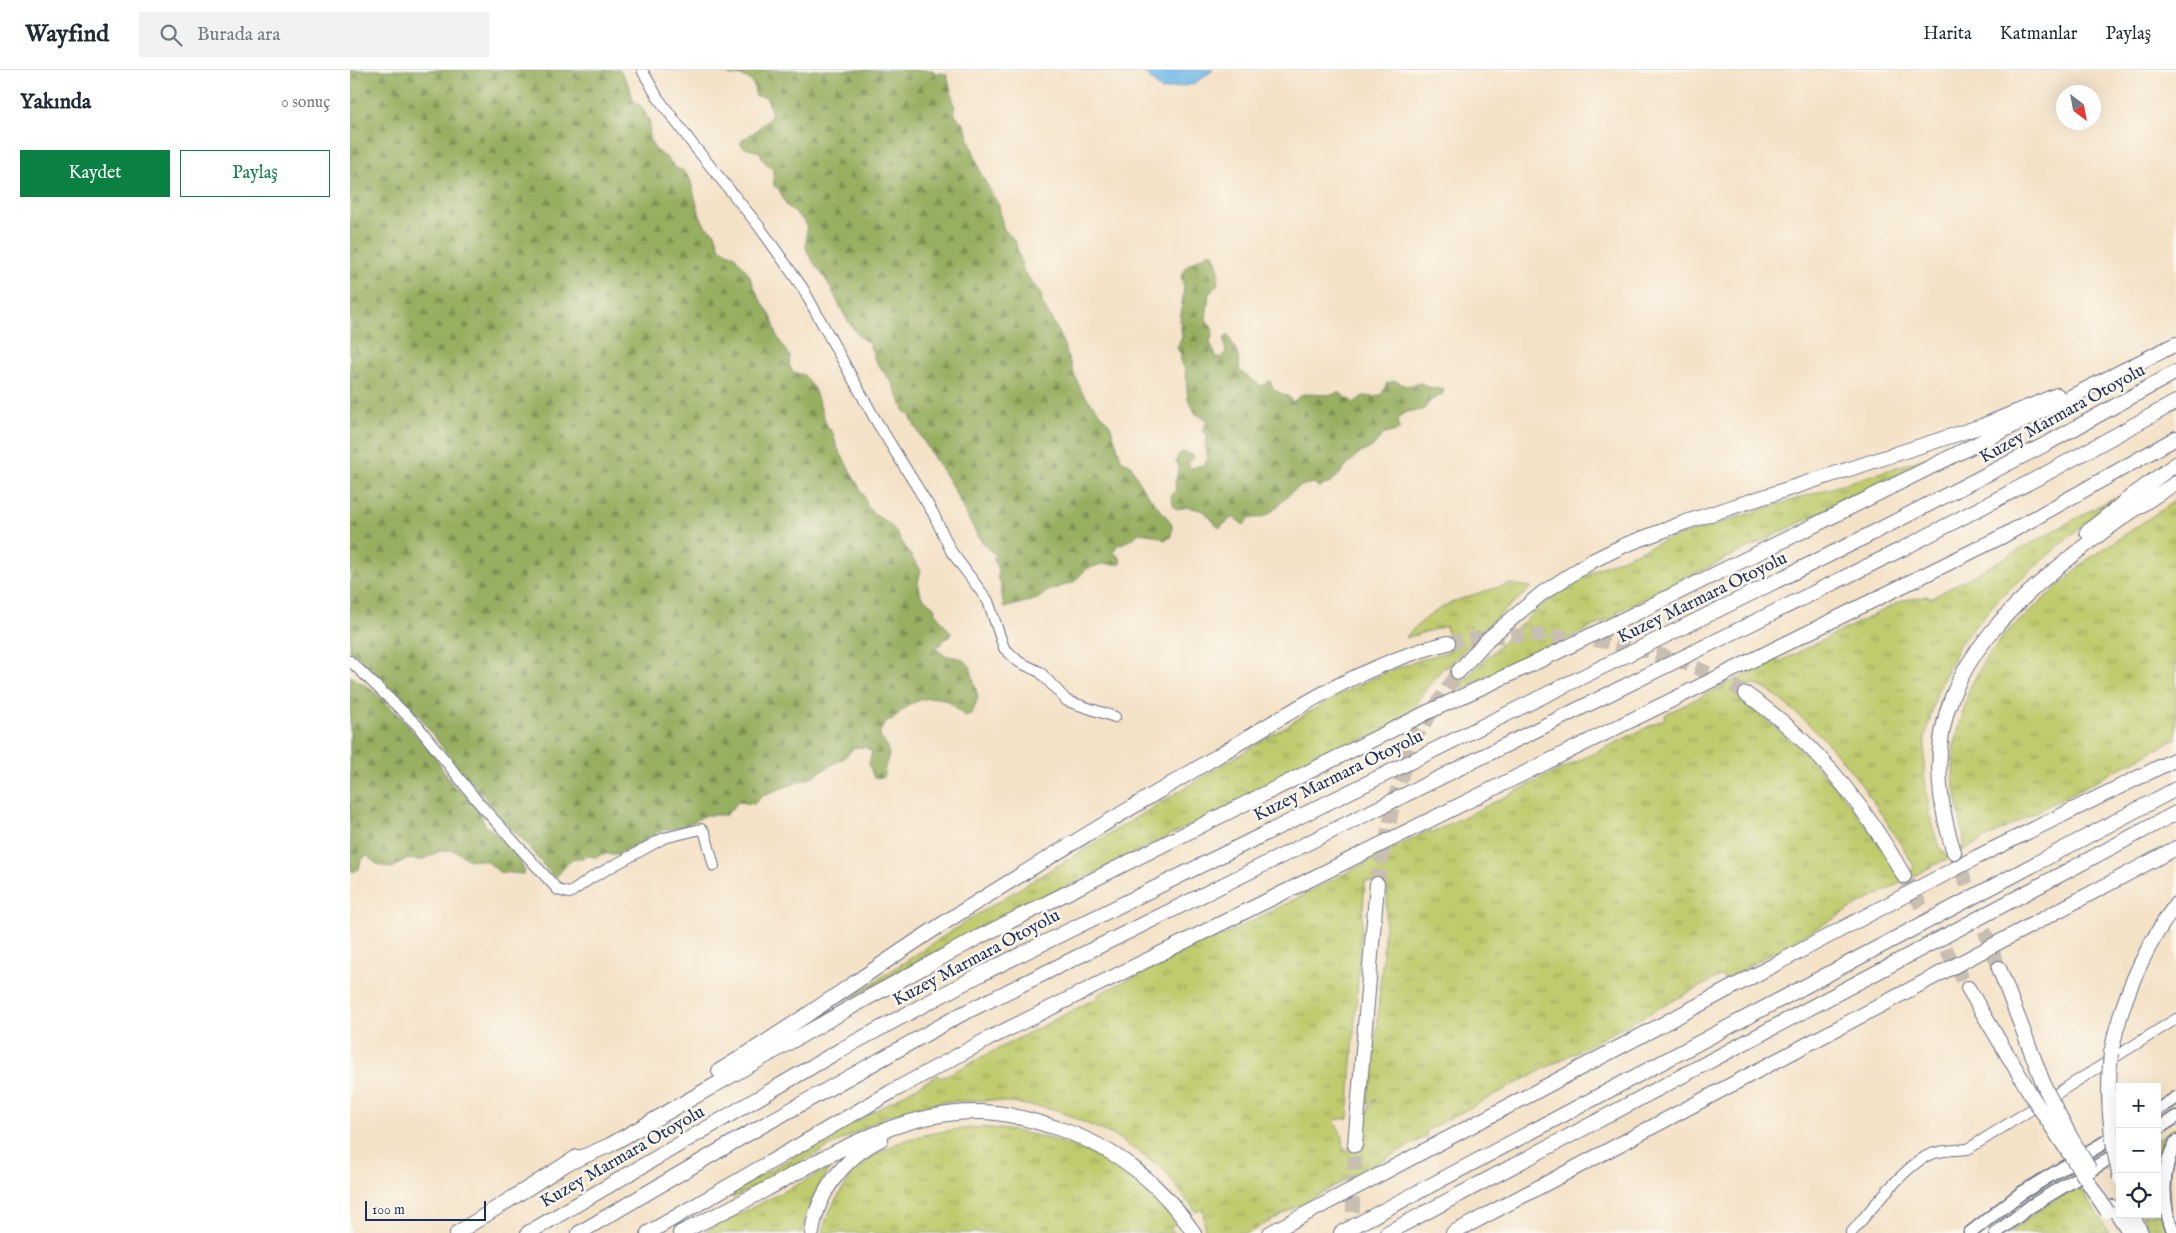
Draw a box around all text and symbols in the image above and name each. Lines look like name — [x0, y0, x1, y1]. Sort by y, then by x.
search box — [139, 12, 489, 57]
text: Wayfind — [25, 19, 109, 50]
icon: search — [157, 21, 185, 49]
text: Burada ara — [197, 23, 281, 47]
text: Harita — [1923, 23, 1972, 46]
text: Katmanlar — [2000, 23, 2077, 46]
text: Paylaş — [2105, 23, 2151, 46]
north arrow — [2056, 85, 2101, 130]
text: Yakında — [20, 89, 91, 116]
text: 0 sonuç — [281, 93, 330, 113]
button: Kaydet — [20, 150, 170, 197]
button: Paylaş — [180, 150, 330, 197]
street label: Kuzey Marmara Otoyolu — [1976, 359, 2150, 469]
street label: Kuzey Marmara Otoyolu — [1614, 547, 1791, 649]
street label: Kuzey Marmara Otoyolu — [1250, 725, 1427, 827]
street label: Kuzey Marmara Otoyolu — [889, 905, 1064, 1012]
map controls — [2116, 1083, 2161, 1218]
button: + — [2116, 1083, 2161, 1128]
street label: Kuzey Marmara Otoyolu — [537, 1101, 709, 1214]
button: − — [2116, 1128, 2161, 1173]
button: locate — [2116, 1173, 2161, 1218]
scale bar — [365, 1198, 486, 1221]
text: 100 m — [372, 1201, 405, 1219]

